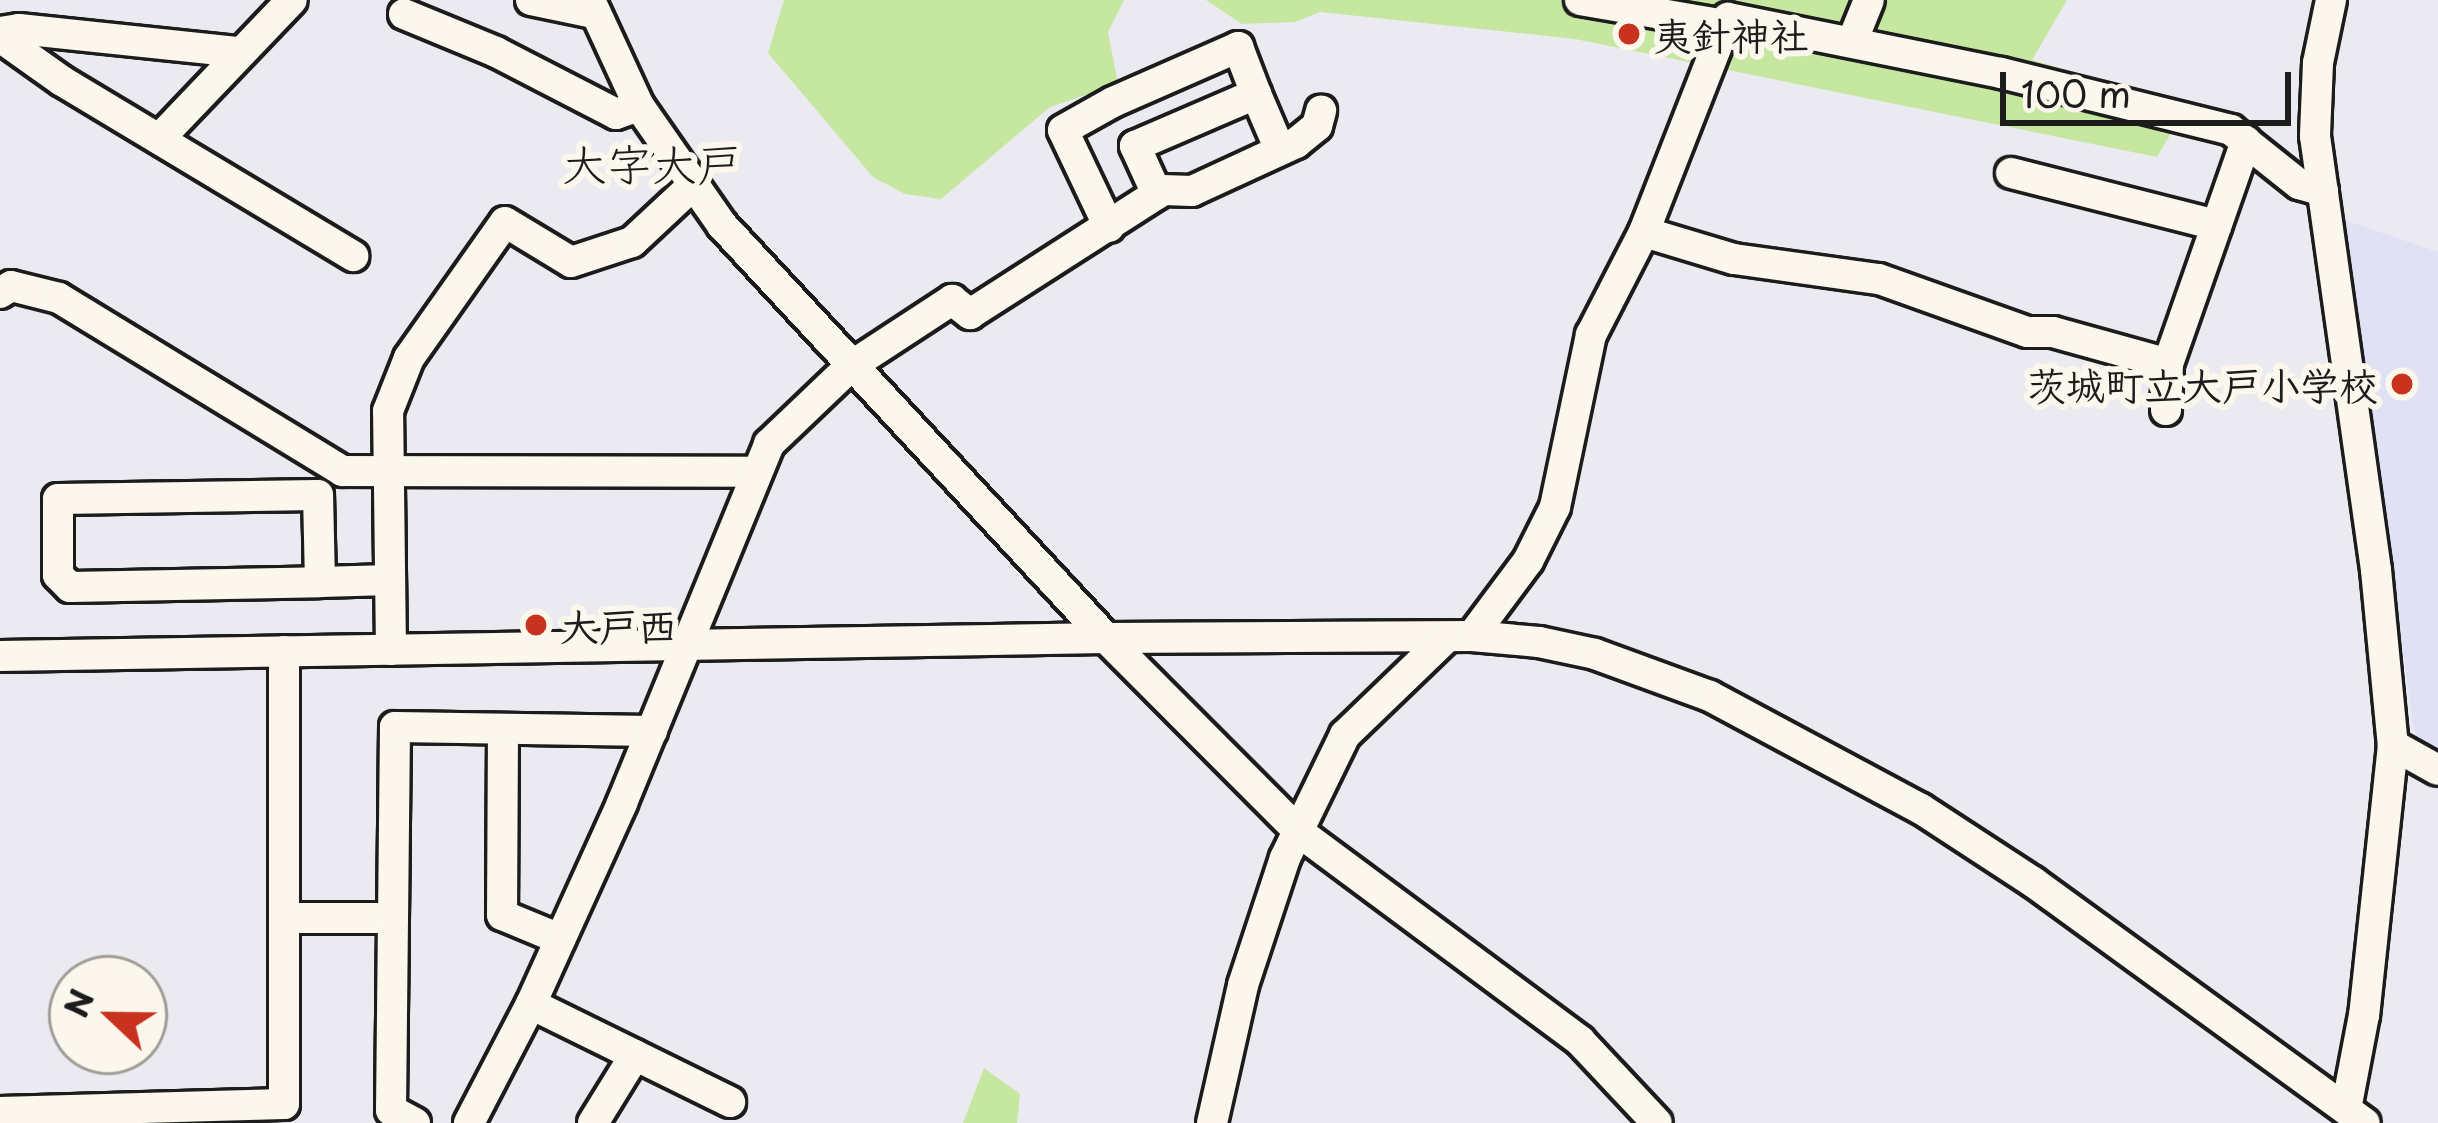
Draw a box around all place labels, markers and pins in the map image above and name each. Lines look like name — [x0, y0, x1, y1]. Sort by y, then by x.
place label: 夷針神社 — [1653, 11, 1809, 57]
marker: 夷針神社 — [1616, 21, 1642, 47]
place label: 茨城町立大戸小学校 — [2027, 361, 2378, 407]
marker: 茨城町立大戸小学校 — [2389, 371, 2415, 397]
place label: 大戸西 — [560, 602, 677, 648]
marker: 大戸西 — [523, 612, 549, 638]

